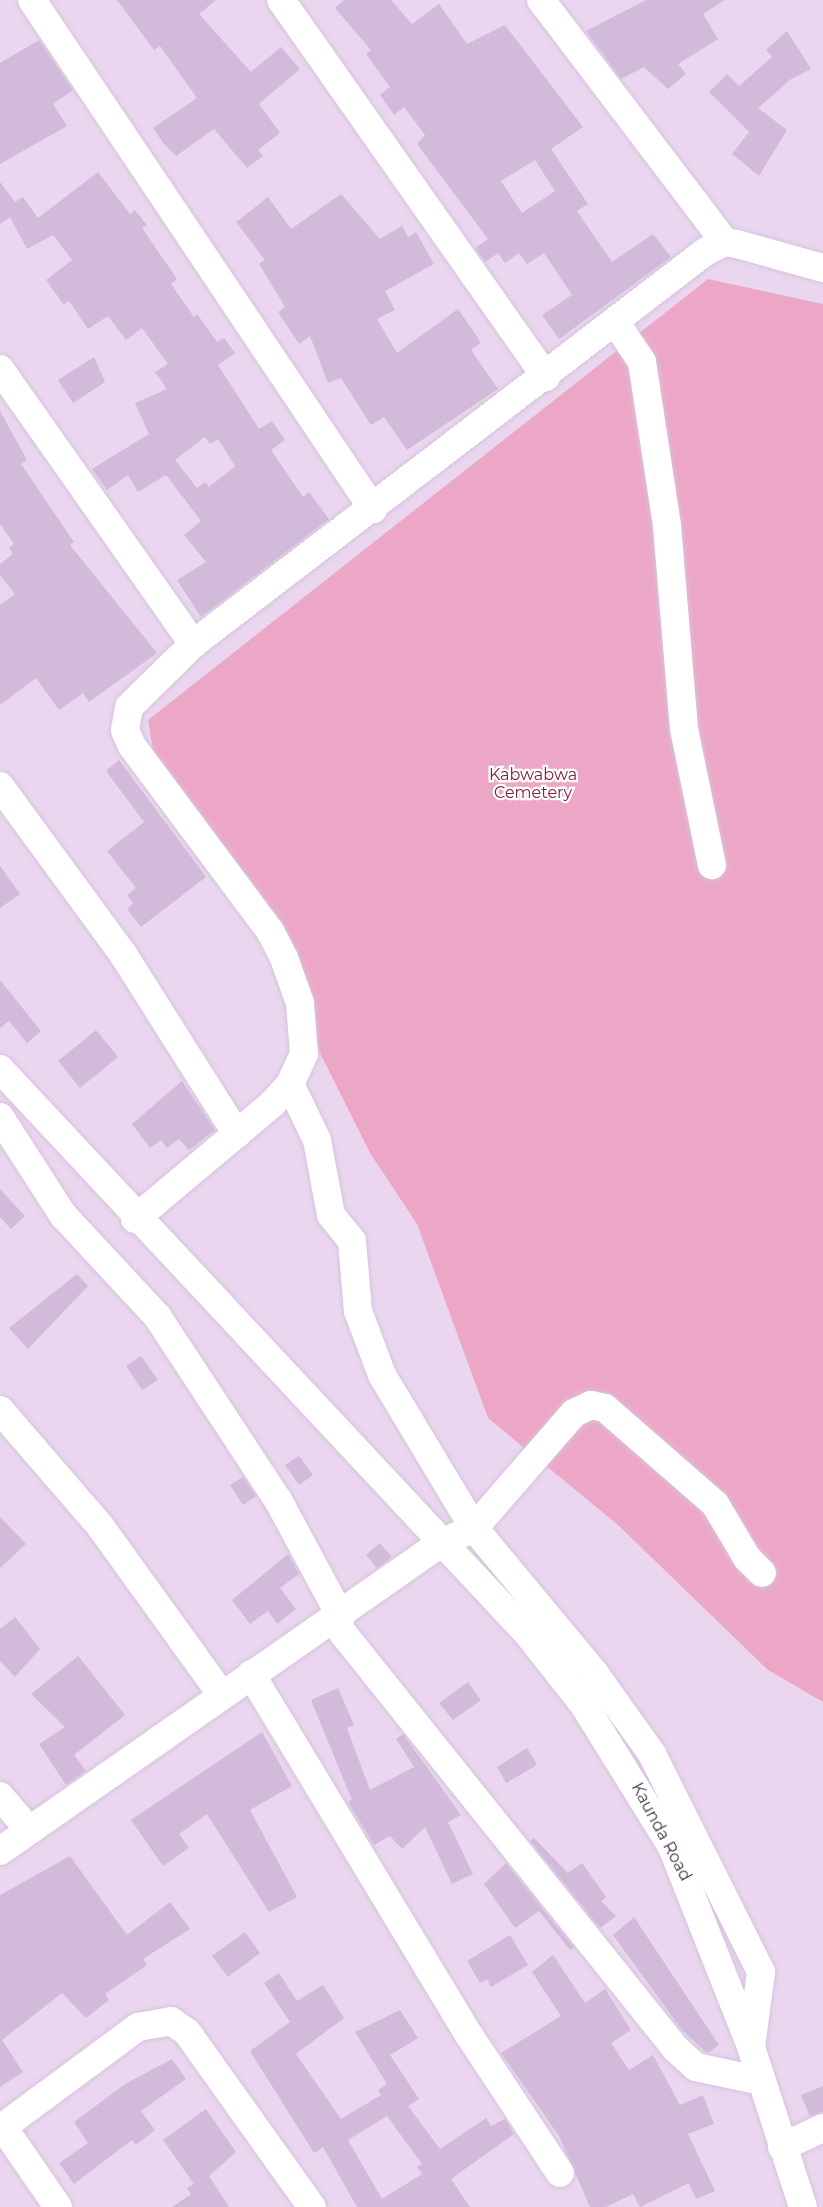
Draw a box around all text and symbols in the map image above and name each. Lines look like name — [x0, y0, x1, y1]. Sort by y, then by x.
park label: Kabwabwa Cemetery — [489, 765, 577, 803]
street label: Kaunda Road — [627, 1780, 695, 1884]

